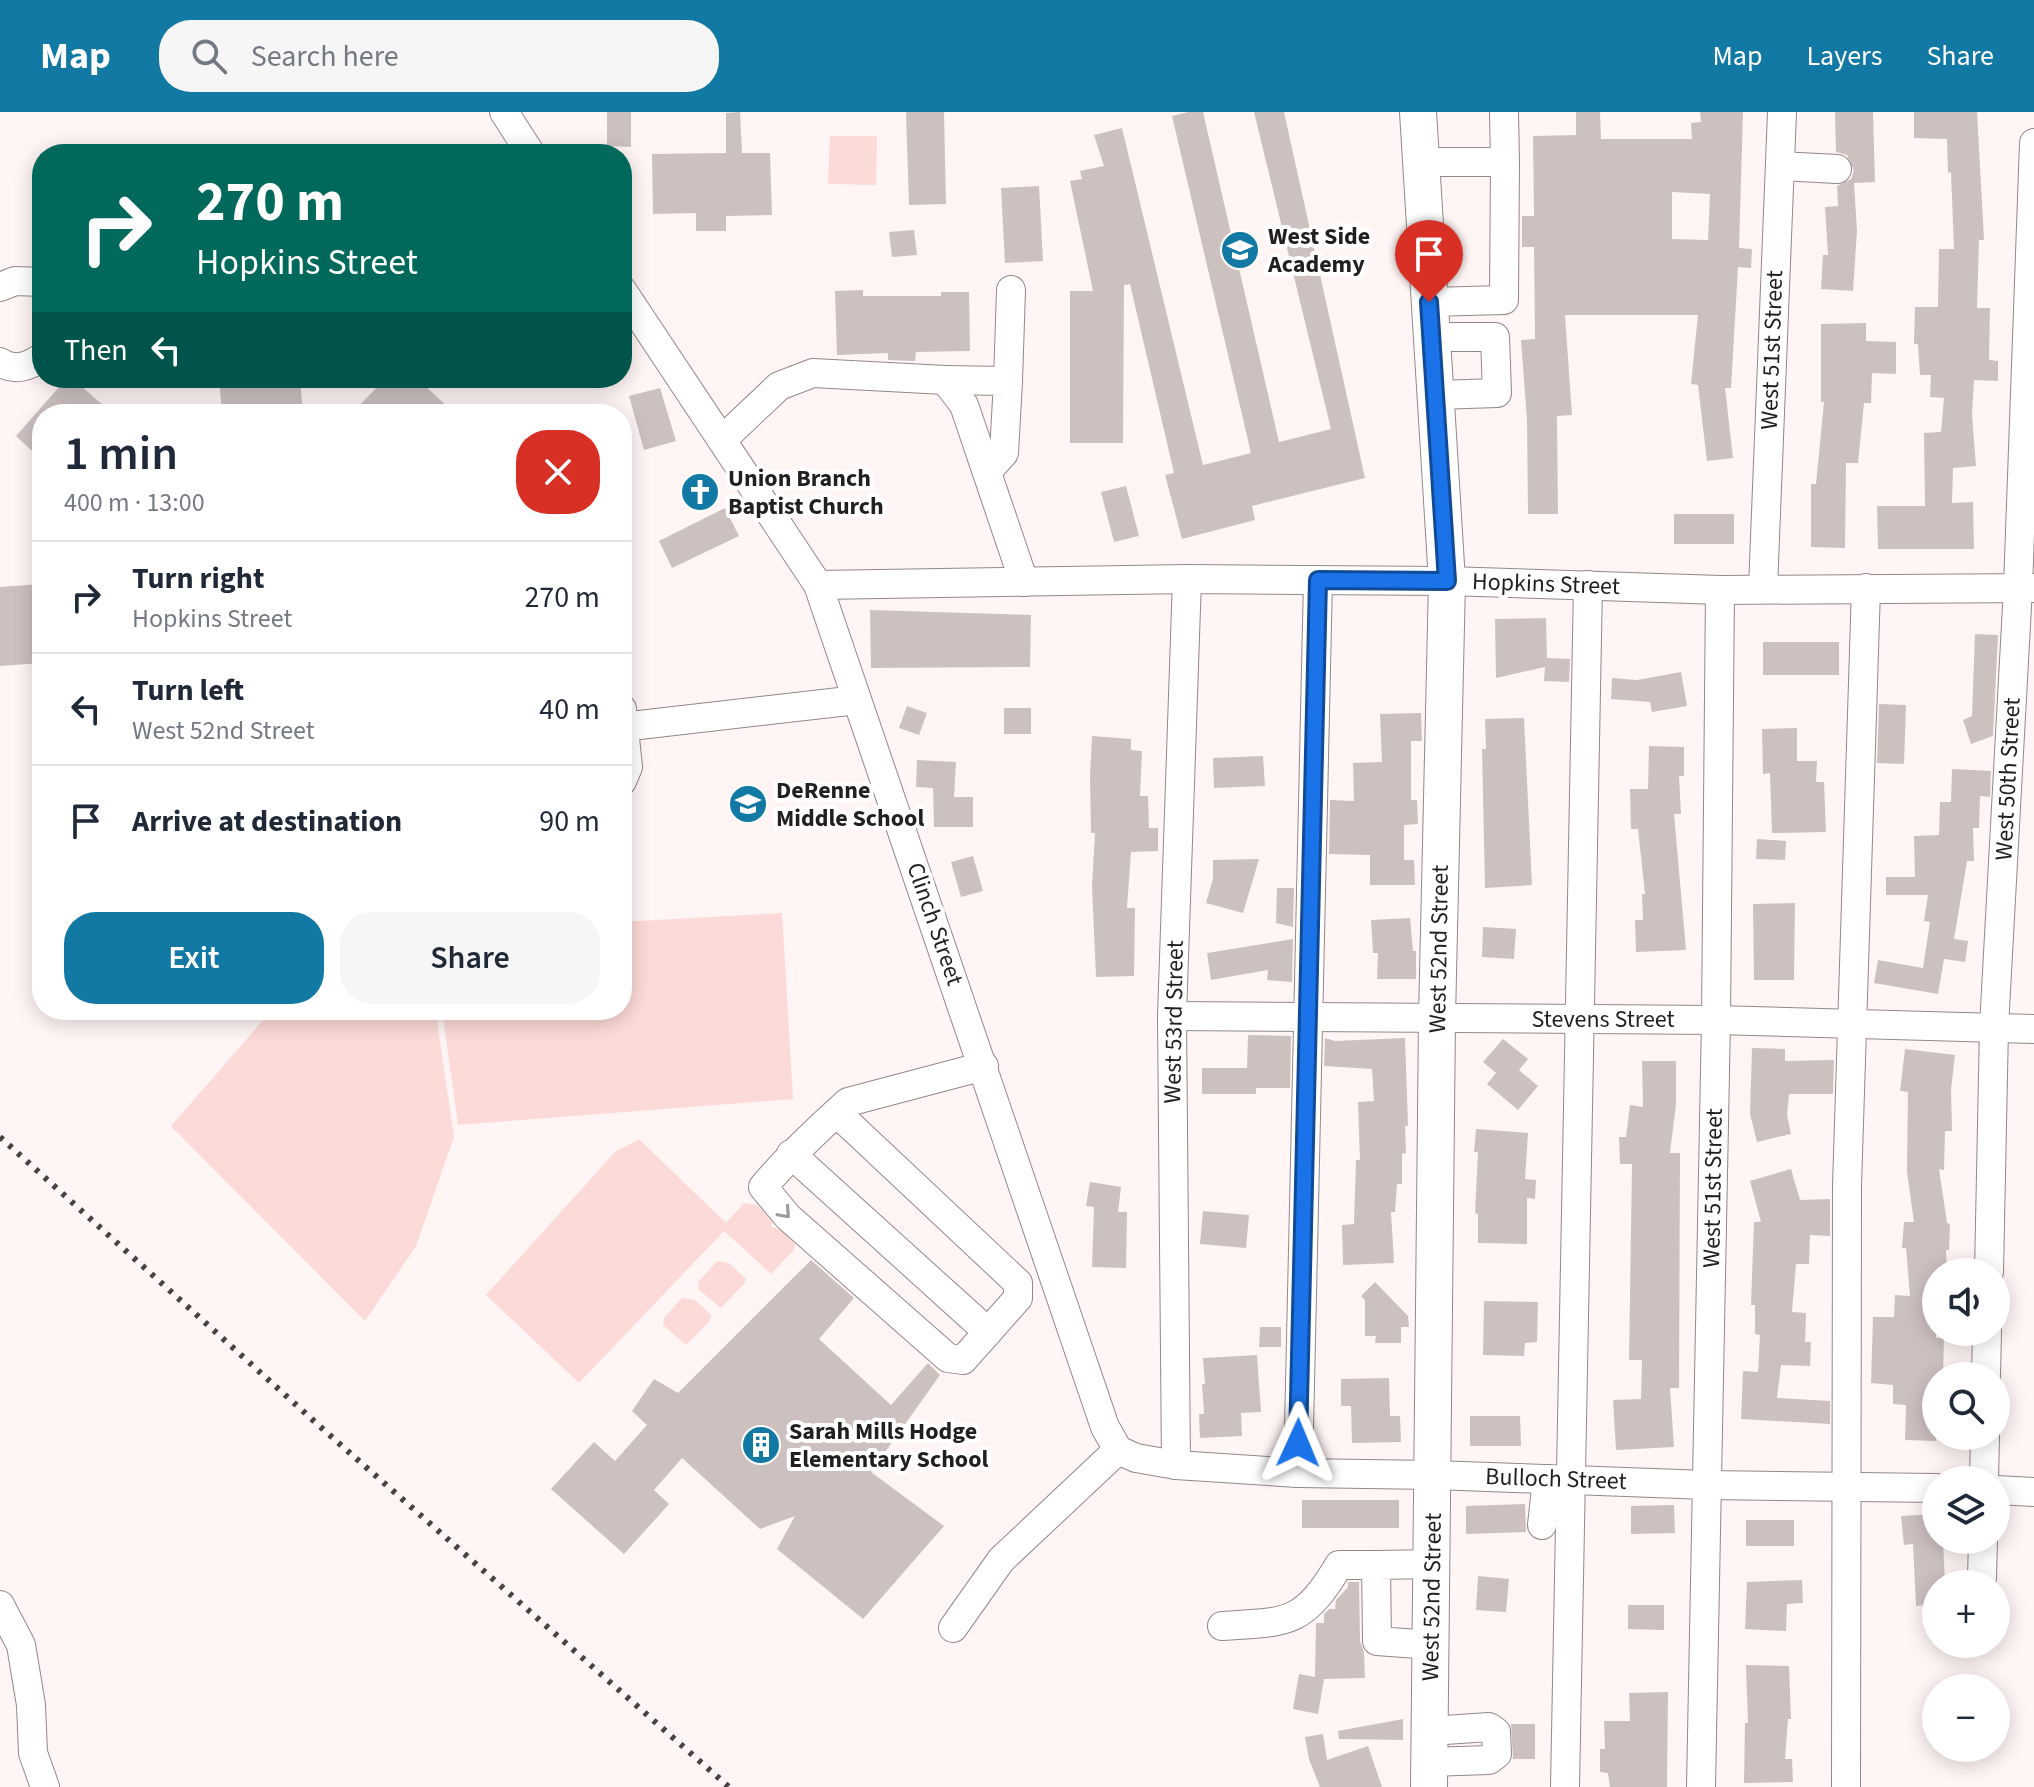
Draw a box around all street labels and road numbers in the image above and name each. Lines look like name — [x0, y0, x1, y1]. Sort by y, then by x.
street label: West 51st Street — [1752, 270, 1792, 430]
street label: Hopkins Street — [1471, 564, 1621, 604]
street label: West 50th Street — [1986, 697, 2030, 861]
street label: Clinch Street — [898, 858, 972, 990]
street label: West 52nd Street — [1420, 864, 1458, 1034]
street label: West 53rd Street — [1155, 940, 1193, 1104]
street label: Stevens Street — [1531, 1002, 1675, 1037]
street label: West 51st Street — [1694, 1108, 1732, 1268]
street label: Bulloch Street — [1485, 1459, 1627, 1499]
street label: West 52nd Street — [1413, 1512, 1451, 1682]

